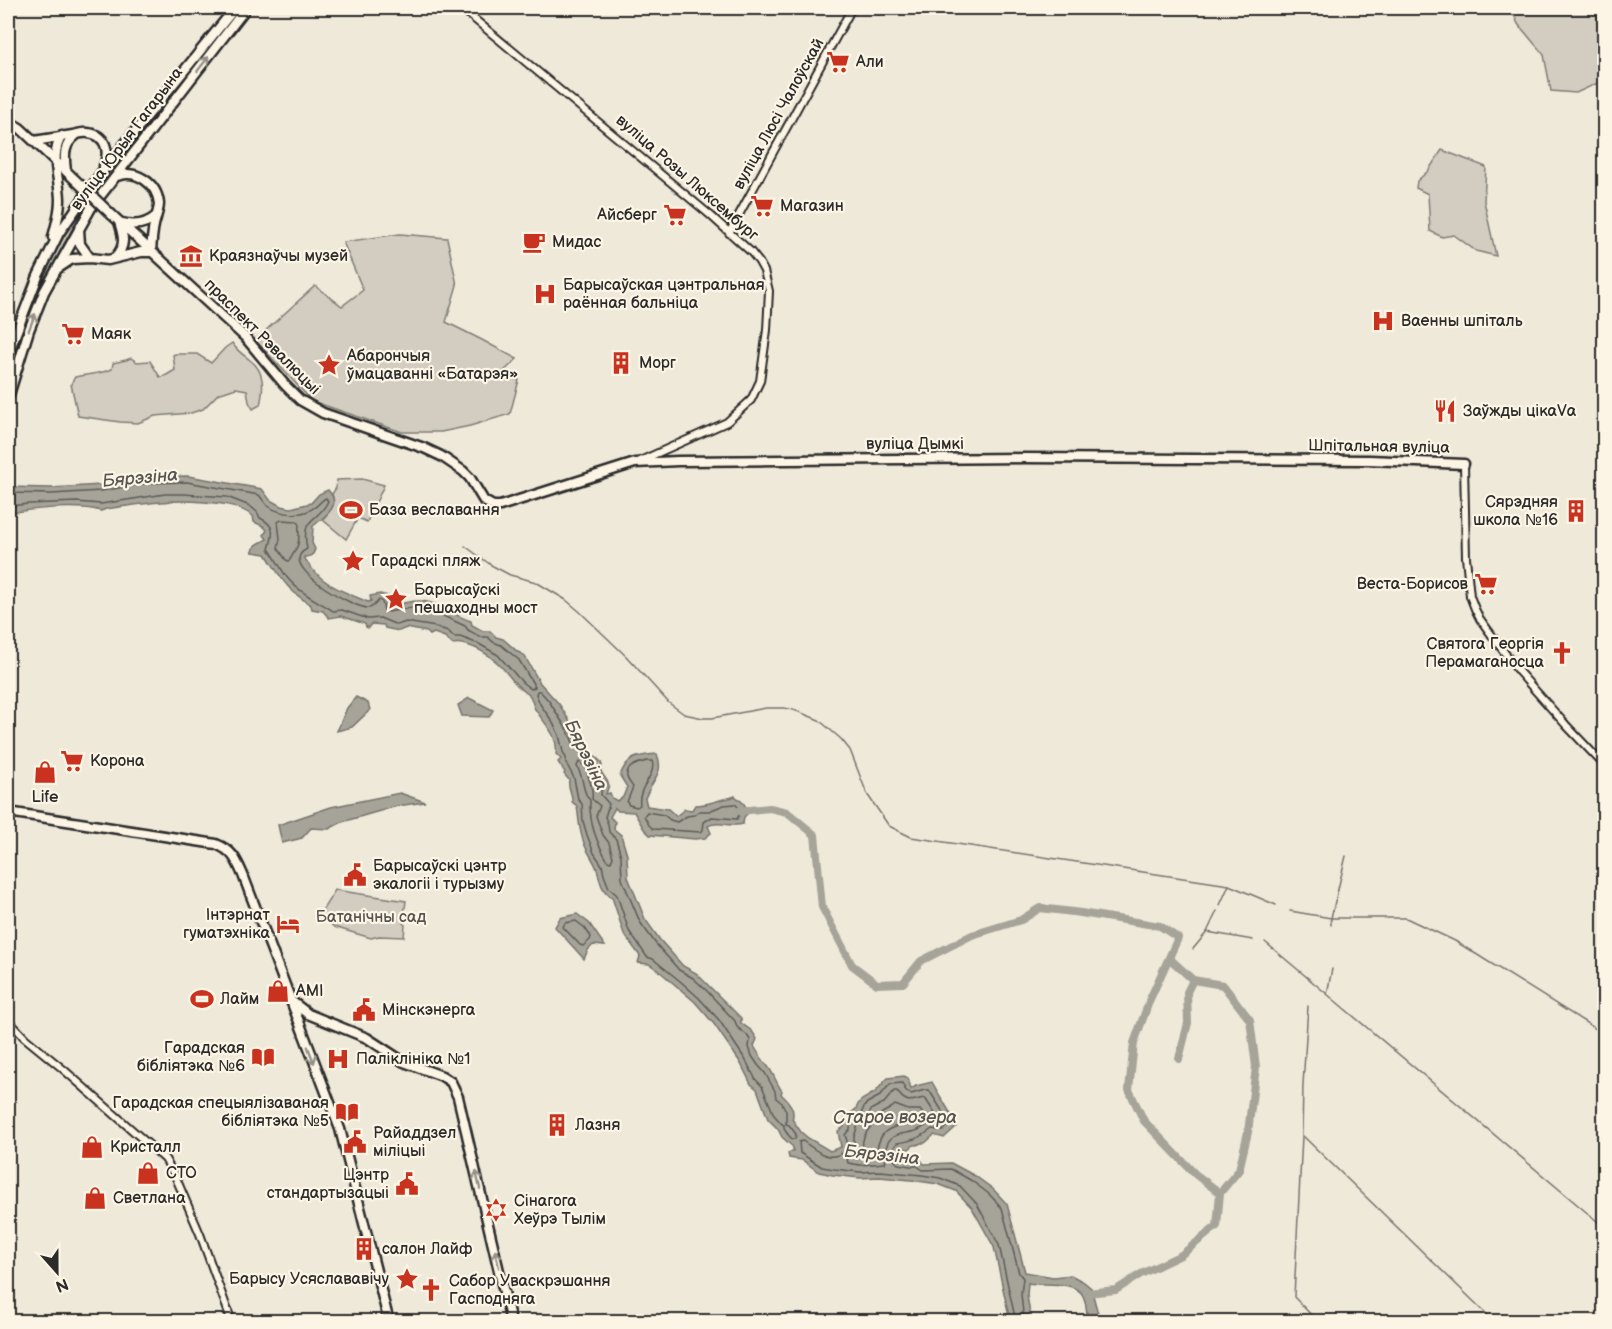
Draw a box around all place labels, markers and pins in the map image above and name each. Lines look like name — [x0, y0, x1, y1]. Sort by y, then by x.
supermarket icon: Али — [825, 49, 851, 75]
place label: Али — [855, 53, 884, 72]
supermarket icon: Магазин — [749, 193, 775, 219]
place label: Магазин — [780, 197, 844, 216]
supermarket icon: Айсберг — [662, 202, 688, 228]
place label: Айсберг — [596, 206, 657, 225]
cafe icon: Мидас — [521, 229, 547, 255]
place label: Мидас — [552, 233, 601, 252]
museum icon: Краязнаўчы музей — [178, 243, 204, 269]
place label: Краязнаўчы музей — [209, 247, 348, 266]
place label: Барысаўская цэнтральная раённая бальніца — [563, 276, 765, 313]
hospital icon: Барысаўская цэнтральная раённая бальніца — [532, 281, 558, 307]
hospital icon: Ваенны шпіталь — [1370, 308, 1396, 334]
place label: Ваенны шпіталь — [1401, 312, 1523, 331]
supermarket icon: Маяк — [60, 321, 86, 347]
place label: Маяк — [91, 325, 132, 344]
place label: Абарончыя ўмацаванні «Батарэя» — [346, 347, 518, 384]
building icon: Морг — [608, 350, 634, 376]
place icon: Абарончыя ўмацаванні «Батарэя» — [316, 352, 342, 378]
place label: Морг — [639, 354, 676, 373]
restaurant icon: Заўжды цікаVа — [1432, 398, 1458, 424]
place label: Заўжды цікаVа — [1463, 402, 1577, 421]
place label: Сярэдняя школа №16 — [1473, 493, 1558, 530]
sports icon: База веславання — [338, 497, 364, 523]
building icon: Сярэдняя школа №16 — [1563, 498, 1589, 524]
place label: База веславання — [369, 501, 500, 520]
place icon: Гарадскі пляж — [340, 548, 366, 574]
place label: Гарадскі пляж — [371, 552, 481, 571]
supermarket icon: Веста-Борисов — [1473, 571, 1499, 597]
place label: Веста-Борисов — [1357, 575, 1469, 594]
place label: Барысаўскі пешаходны мост — [414, 581, 538, 618]
place icon: Барысаўскі пешаходны мост — [383, 586, 409, 612]
place label: Святога Георгія Перамаганосца — [1425, 635, 1545, 672]
church icon: Святога Георгія Перамаганосца — [1549, 640, 1575, 666]
supermarket icon: Корона — [59, 748, 85, 774]
place label: Корона — [90, 752, 145, 771]
shop icon: Life — [32, 759, 58, 785]
place label: Life — [32, 788, 59, 807]
place label: Барысаўскі цэнтр экалогіі і турызму — [373, 857, 507, 894]
public building icon: Барысаўскі цэнтр экалогіі і турызму — [342, 862, 368, 888]
place label: Інтэрнат гуматэхніка — [183, 906, 271, 943]
hotel icon: Інтэрнат гуматэхніка — [275, 911, 301, 937]
shop icon: АМІ — [265, 978, 291, 1004]
place label: АМІ — [295, 982, 324, 1001]
sports icon: Лайм — [189, 986, 215, 1012]
place label: Лайм — [219, 990, 259, 1009]
public building icon: Мінскэнерга — [351, 997, 377, 1023]
place label: Мінскэнерга — [382, 1001, 476, 1020]
place label: Гарадская бібліятэка №6 — [137, 1039, 245, 1076]
library icon: Гарадская бібліятэка №6 — [250, 1044, 276, 1070]
hospital icon: Паліклініка №1 — [325, 1046, 351, 1072]
place label: Паліклініка №1 — [356, 1050, 470, 1069]
place label: Гарадская спецыялізаваная бібліятэка №5 — [113, 1094, 329, 1131]
library icon: Гарадская спецыялізаваная бібліятэка №5 — [334, 1099, 360, 1125]
building icon: Лазня — [544, 1112, 570, 1138]
place label: Лазня — [574, 1116, 620, 1135]
place label: Райаддзел міліцыі — [373, 1124, 456, 1161]
public building icon: Райаддзел міліцыі — [342, 1129, 368, 1155]
shop icon: Кристалл — [79, 1134, 105, 1160]
place label: Кристалл — [110, 1138, 181, 1157]
shop icon: СТО — [135, 1160, 161, 1186]
place label: СТО — [166, 1164, 197, 1183]
place label: Цэнтр стандартызацыі — [267, 1166, 389, 1203]
public building icon: Цэнтр стандартызацыі — [394, 1171, 420, 1197]
shop icon: Светлана — [82, 1185, 108, 1211]
place label: Светлана — [113, 1189, 186, 1208]
place label: Сінагога Хеўрэ Тылім — [514, 1192, 606, 1229]
synagogue icon: Сінагога Хеўрэ Тылім — [483, 1197, 509, 1223]
building icon: салон Лайф — [351, 1236, 377, 1262]
place label: салон Лайф — [382, 1240, 472, 1259]
place icon: Барысу Усяслававічу — [394, 1266, 420, 1292]
place label: Барысу Усяслававічу — [229, 1270, 390, 1289]
place label: Сабор Уваскрэшання Гасподняга — [449, 1272, 611, 1309]
church icon: Сабор Уваскрэшання Гасподняга — [418, 1277, 444, 1303]

